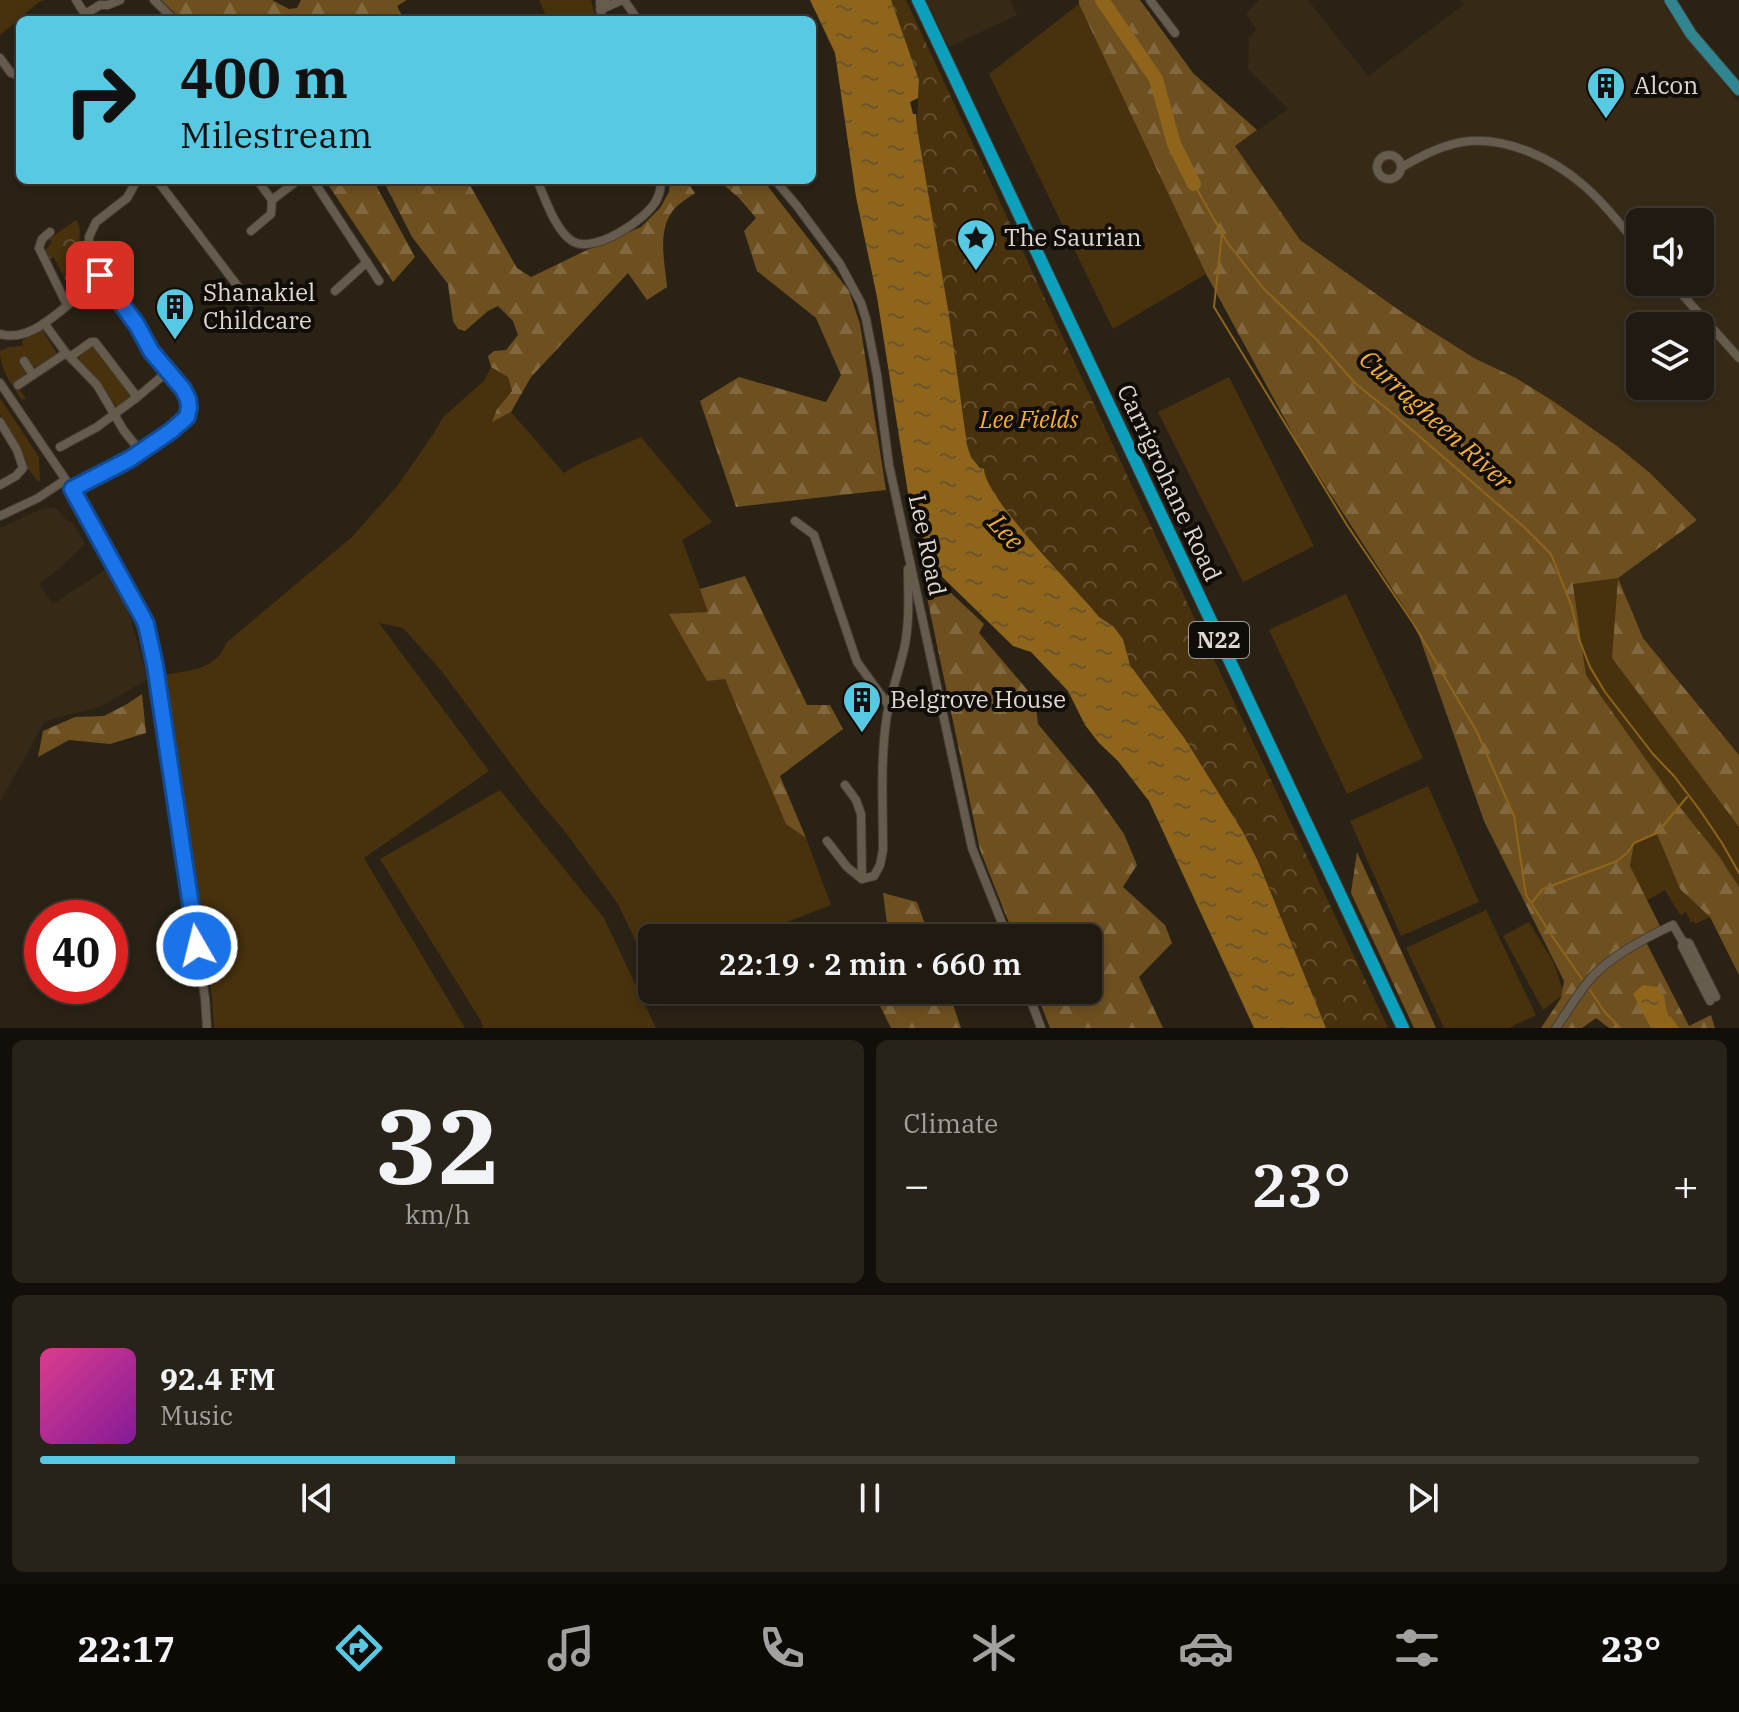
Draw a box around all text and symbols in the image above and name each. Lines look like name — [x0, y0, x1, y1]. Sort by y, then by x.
text: 400 m — [180, 41, 348, 113]
icon: right — [48, 48, 152, 152]
building icon: Alcon — [1585, 65, 1627, 120]
place label: Alcon — [1634, 69, 1698, 101]
text: Milestream — [180, 111, 372, 158]
map controls — [1626, 208, 1714, 400]
button: sound — [1626, 208, 1714, 296]
place icon: The Saurian — [955, 217, 997, 272]
place label: The Saurian — [1004, 221, 1142, 253]
pin — [66, 241, 134, 309]
icon: arrive — [78, 253, 122, 297]
place label: Shanakiel Childcare — [203, 276, 315, 336]
building icon: Shanakiel Childcare — [154, 286, 196, 341]
button: layers — [1626, 312, 1714, 400]
water label: Curragheen River — [1353, 341, 1521, 498]
street label: Carrigrohane Road — [1110, 379, 1230, 586]
park label: Lee Fields — [979, 403, 1079, 435]
street label: Lee Road — [902, 491, 954, 598]
water label: Lee — [981, 505, 1032, 557]
road number: N22 — [1189, 622, 1249, 658]
building icon: Belgrove House — [841, 679, 883, 734]
place label: Belgrove House — [890, 683, 1066, 715]
speed limit sign: 40 — [24, 900, 128, 1004]
position arrow — [155, 904, 239, 988]
text: 22:19 · 2 min · 660 m — [719, 944, 1021, 983]
text: 32 — [375, 1077, 500, 1213]
text: Climate — [904, 1106, 998, 1140]
text: 23° — [1251, 1145, 1351, 1224]
text: − — [904, 1156, 930, 1213]
text: + — [1673, 1156, 1699, 1213]
text: km/h — [405, 1197, 471, 1231]
text: 92.4 FM — [160, 1359, 275, 1398]
text: Music — [160, 1398, 233, 1432]
icon: previous — [295, 1476, 339, 1520]
icon: pause — [848, 1476, 892, 1520]
icon: next — [1401, 1476, 1445, 1520]
icon: directions — [331, 1620, 387, 1676]
icon: music — [543, 1620, 599, 1676]
icon: phone — [754, 1620, 810, 1676]
icon: climate — [966, 1620, 1022, 1676]
icon: car — [1178, 1620, 1234, 1676]
icon: filters — [1389, 1620, 1445, 1676]
text: 22:17 — [78, 1625, 175, 1672]
text: 23° — [1601, 1625, 1661, 1672]

